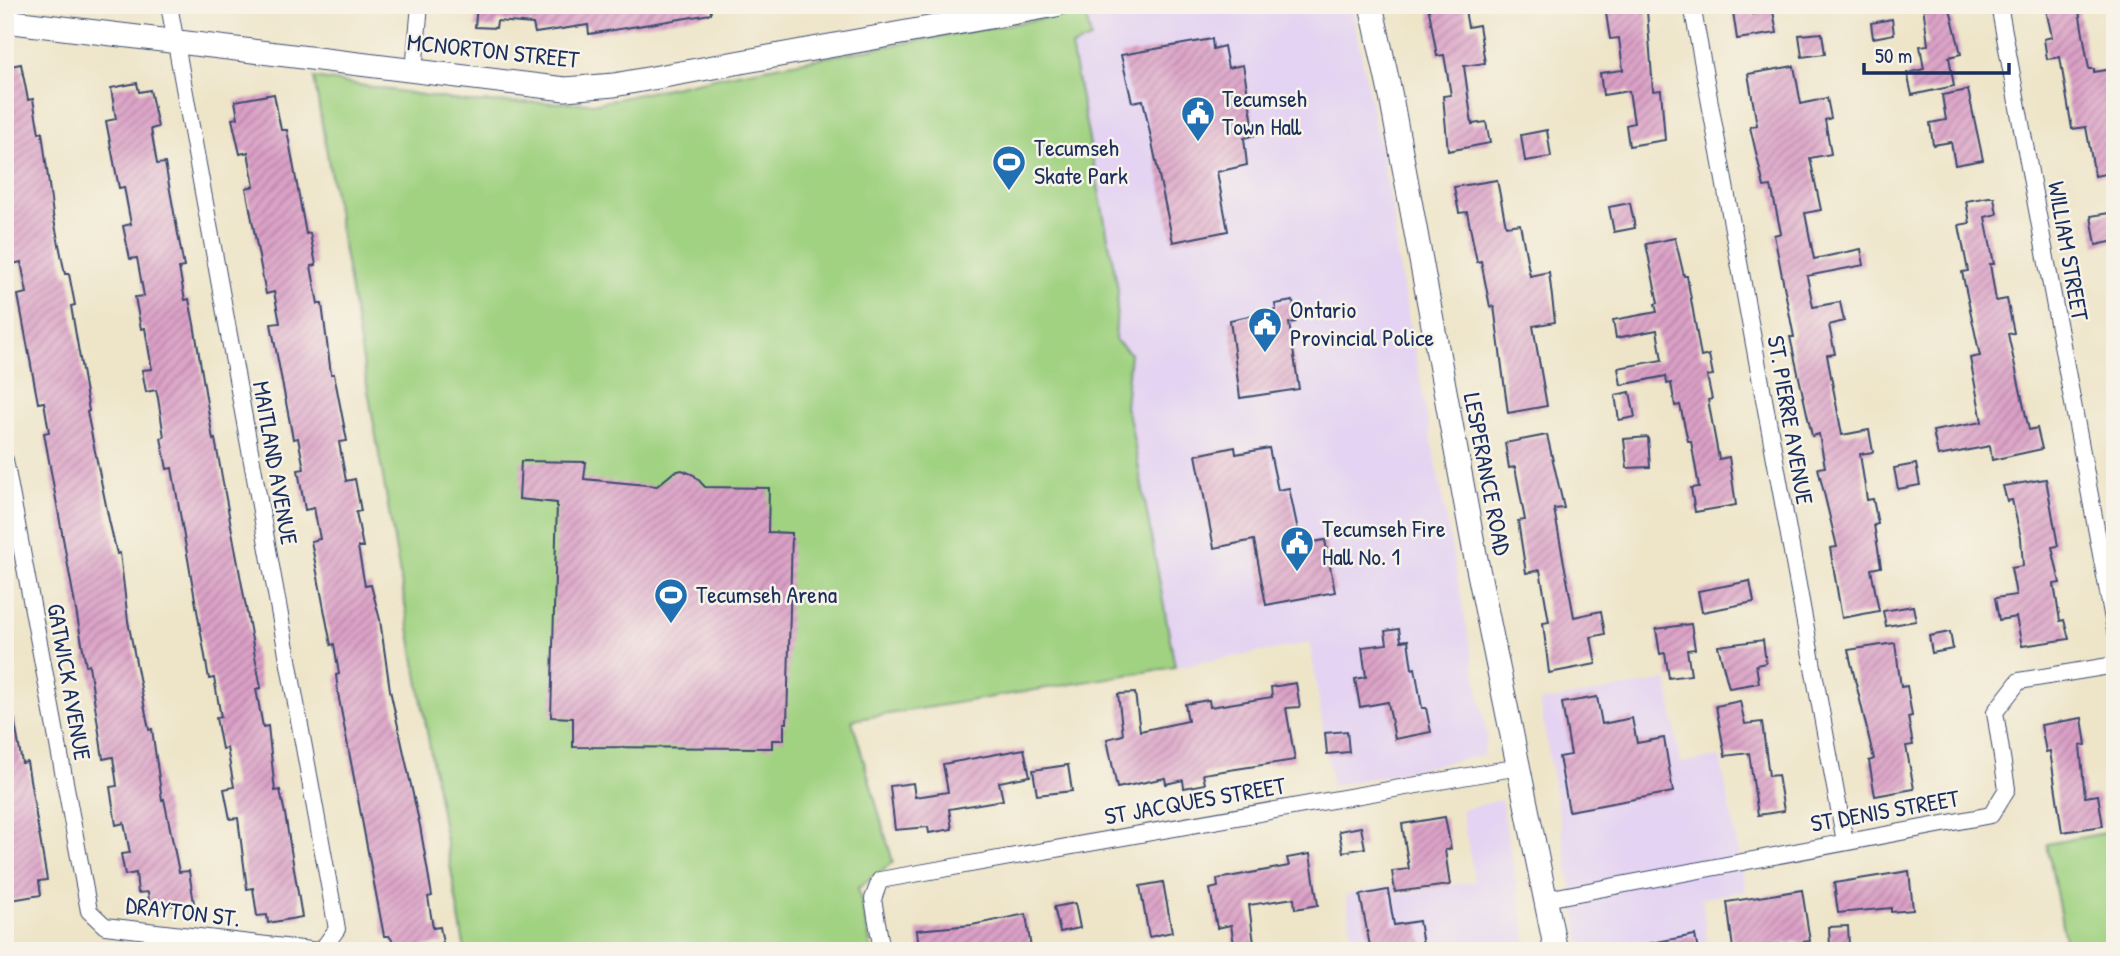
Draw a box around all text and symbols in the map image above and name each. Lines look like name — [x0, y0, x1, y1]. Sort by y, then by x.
street label: MCNORTON STREET — [405, 25, 582, 75]
scale bar — [1864, 32, 2010, 76]
text: 50 m — [1875, 41, 1912, 70]
place label: Tecumseh Town Hall — [1222, 82, 1307, 142]
public building icon: Tecumseh Town Hall — [1179, 94, 1217, 143]
place label: Tecumseh Skate Park — [1034, 131, 1128, 191]
sports icon: Tecumseh Skate Park — [990, 143, 1028, 192]
street label: WILLIAM STREET — [2041, 179, 2097, 324]
place label: Ontario Provincial Police — [1290, 293, 1435, 353]
public building icon: Ontario Provincial Police — [1246, 305, 1284, 354]
street label: ST. PIERRE AVENUE — [1760, 333, 1822, 507]
street label: MAITLAND AVENUE — [246, 379, 306, 548]
street label: LESPERANCE ROAD — [1457, 390, 1520, 558]
place label: Tecumseh Fire Hall No. 1 — [1322, 512, 1446, 572]
public building icon: Tecumseh Fire Hall No. 1 — [1278, 524, 1316, 573]
sports icon: Tecumseh Arena — [652, 576, 690, 625]
place label: Tecumseh Arena — [696, 578, 837, 610]
street label: GATWICK AVENUE — [40, 601, 100, 763]
street label: ST JACQUES STREET — [1102, 768, 1289, 832]
street label: ST DENIS STREET — [1808, 781, 1962, 839]
street label: DRAYTON ST. — [124, 888, 242, 934]

